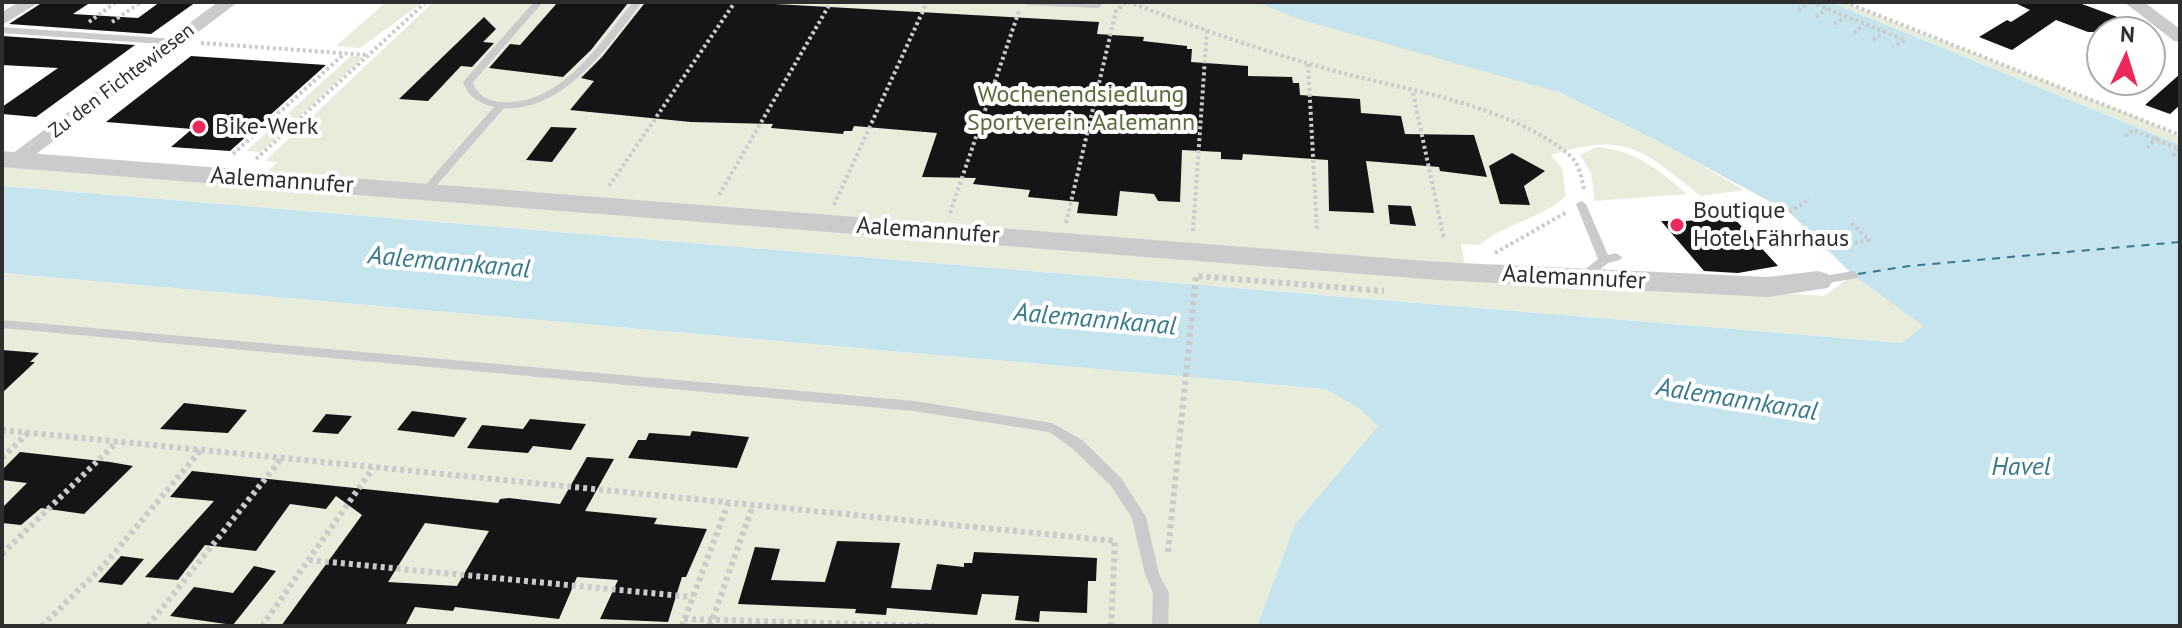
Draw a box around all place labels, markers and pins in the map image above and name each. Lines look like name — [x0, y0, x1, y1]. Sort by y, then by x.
place label: Bike-Werk — [215, 113, 318, 141]
marker: Bike-Werk — [190, 118, 208, 136]
place label: Boutique Hotel Fährhaus — [1693, 197, 1849, 253]
marker: Boutique Hotel Fährhaus — [1668, 216, 1686, 234]

